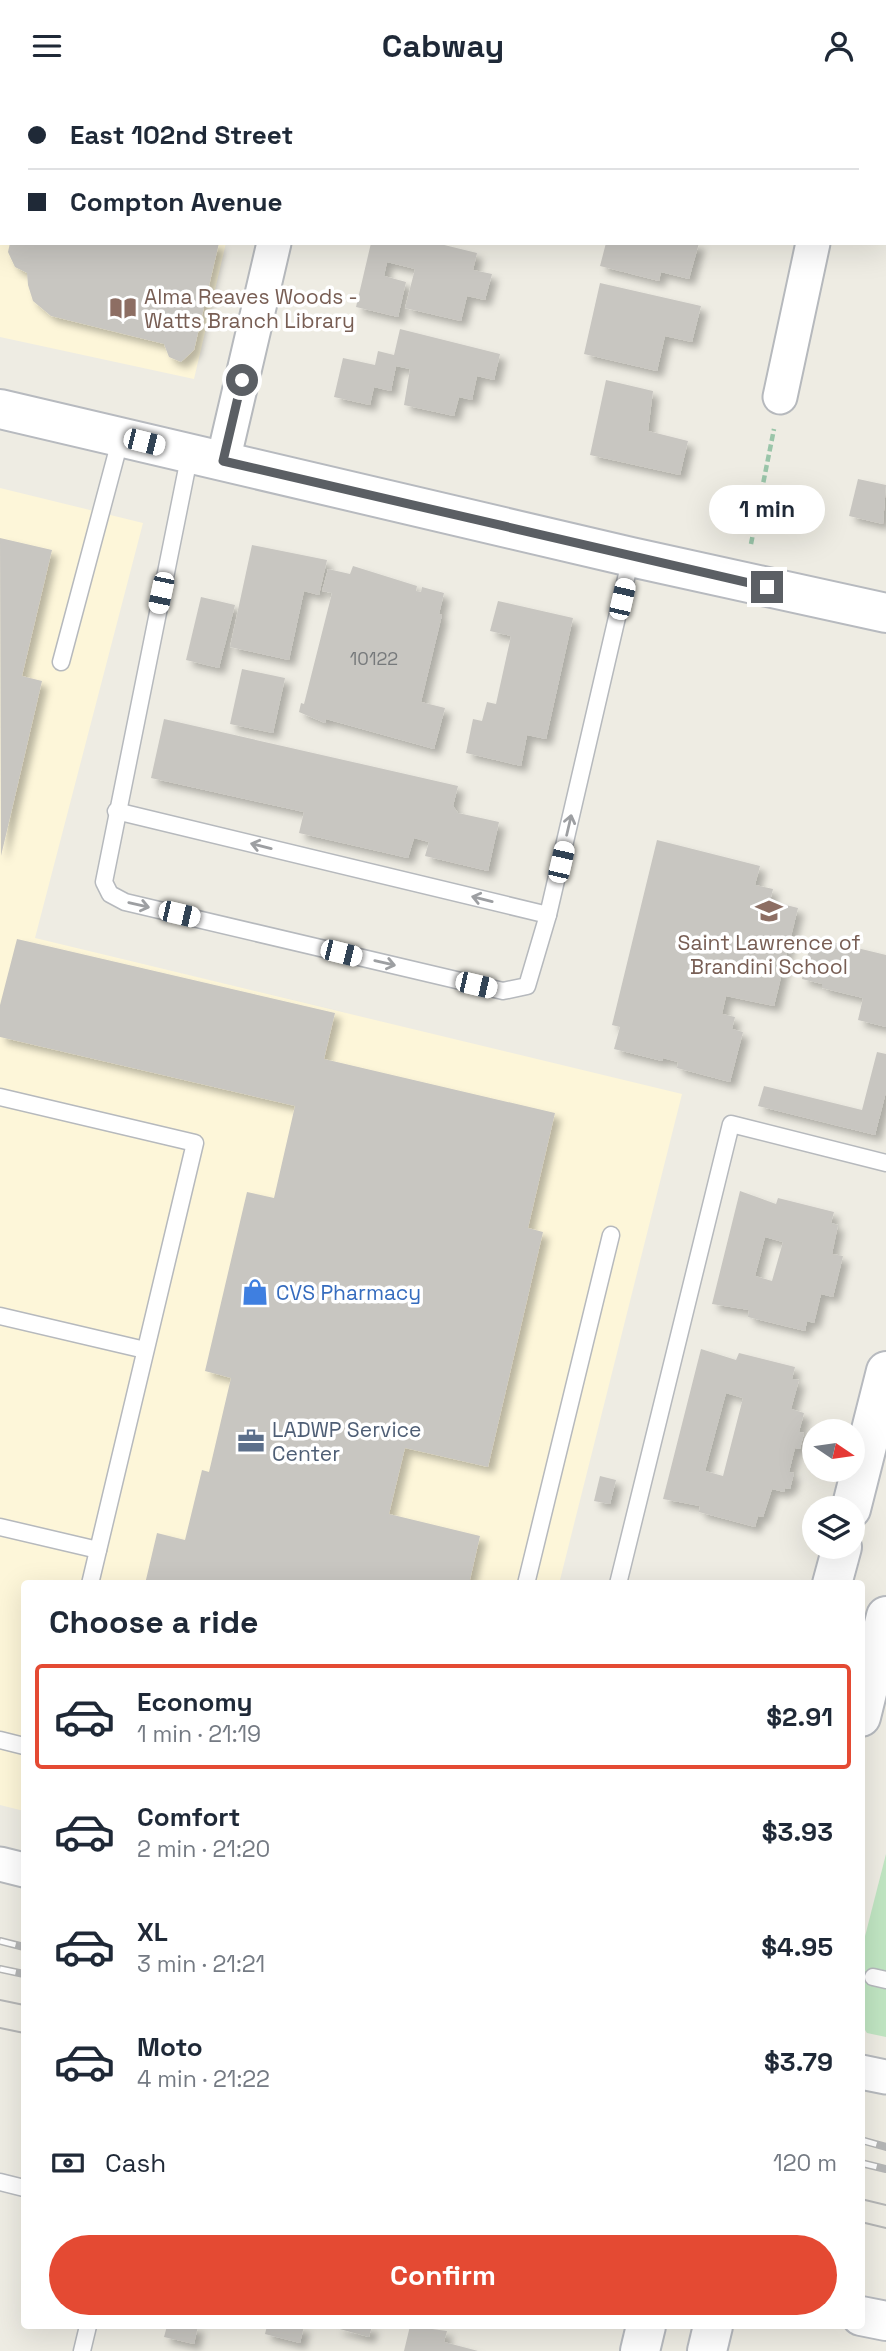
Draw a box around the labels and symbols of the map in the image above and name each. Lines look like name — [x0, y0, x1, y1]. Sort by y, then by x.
place label: Alma Reaves Woods - Watts Branch Library — [144, 283, 358, 334]
library icon: Alma Reaves Woods - Watts Branch Library — [108, 293, 138, 323]
route start — [226, 364, 258, 396]
car — [122, 427, 167, 457]
callout: 1 min — [709, 485, 825, 535]
car — [147, 570, 176, 616]
route end — [751, 571, 783, 603]
car — [608, 576, 637, 622]
house number: 10122 — [350, 647, 398, 670]
one-way arrow — [563, 814, 576, 837]
one-way arrow — [250, 839, 272, 852]
car — [547, 839, 576, 885]
one-way arrow — [471, 892, 494, 905]
school or university icon: Saint Lawrence of Brandini School — [754, 896, 784, 926]
one-way arrow — [128, 899, 150, 912]
car — [157, 899, 202, 929]
place label: Saint Lawrence of Brandini School — [678, 929, 860, 980]
car — [319, 938, 364, 968]
one-way arrow — [373, 957, 396, 970]
car — [454, 970, 499, 1000]
shop icon: CVS Pharmacy — [240, 1277, 270, 1307]
place label: CVS Pharmacy — [276, 1279, 421, 1306]
place label: LADWP Service Center — [272, 1416, 422, 1467]
north arrow — [802, 1419, 864, 1482]
office icon: LADWP Service Center — [236, 1426, 266, 1456]

